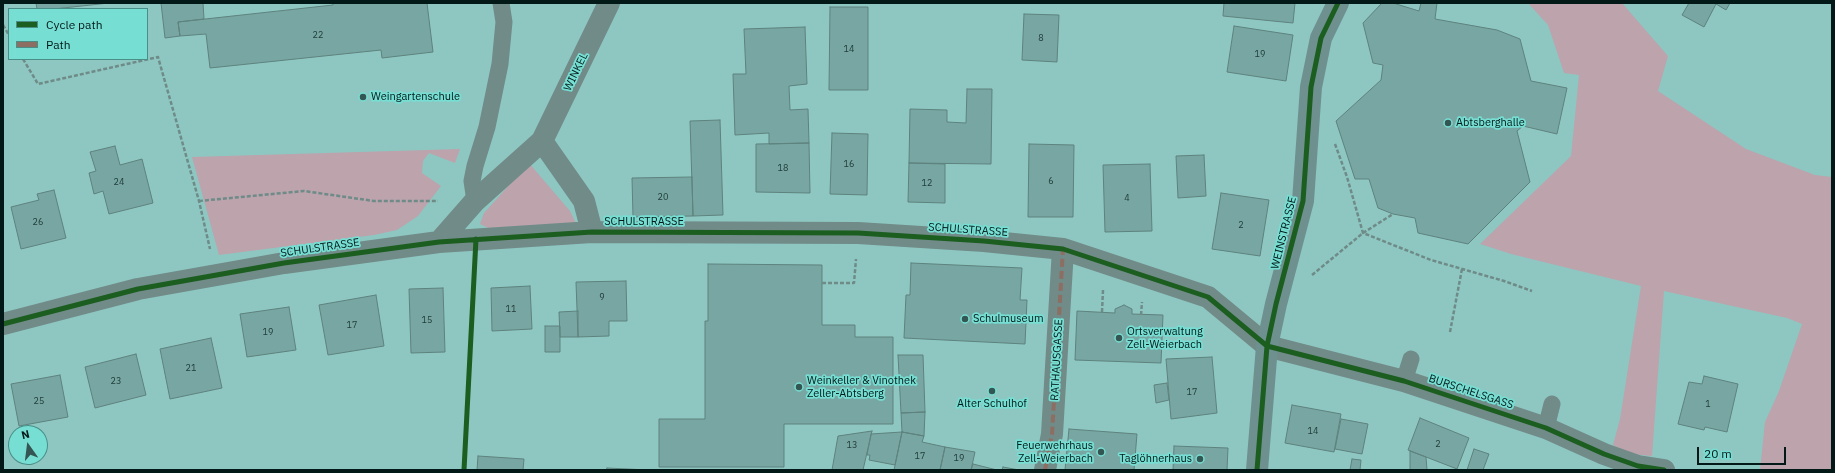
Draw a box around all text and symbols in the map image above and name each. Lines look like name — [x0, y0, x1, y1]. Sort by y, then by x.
legend — [8, 8, 148, 60]
text: Cycle path — [46, 17, 103, 32]
house number: 22 — [313, 30, 323, 40]
house number: 8 — [1038, 33, 1044, 43]
text: Path — [46, 37, 71, 52]
house number: 14 — [844, 44, 854, 54]
house number: 19 — [1255, 49, 1265, 59]
street label: WINKEL — [561, 51, 591, 93]
place label: Weingartenschule — [371, 90, 460, 104]
marker: Weingartenschule — [358, 92, 368, 102]
place label: Abtsberghalle — [1456, 116, 1525, 130]
marker: Abtsberghalle — [1443, 118, 1453, 128]
house number: 16 — [844, 159, 854, 169]
house number: 18 — [778, 163, 788, 173]
house number: 6 — [1048, 176, 1054, 186]
house number: 24 — [114, 177, 124, 187]
house number: 12 — [922, 178, 932, 188]
house number: 20 — [658, 192, 668, 202]
house number: 4 — [1124, 193, 1130, 203]
street label: WEINSTRASSE — [1269, 195, 1299, 271]
street label: SCHULSTRASSE — [604, 215, 684, 229]
house number: 26 — [33, 217, 43, 227]
house number: 2 — [1238, 220, 1244, 230]
street label: SCHULSTRASSE — [928, 221, 1008, 239]
street label: SCHULSTRASSE — [280, 236, 360, 260]
house number: 9 — [599, 292, 605, 302]
house number: 11 — [506, 304, 516, 314]
place label: Schulmuseum — [973, 312, 1044, 326]
marker: Schulmuseum — [960, 314, 970, 324]
house number: 15 — [422, 315, 432, 325]
street label: RATHAUSGASSE — [1048, 319, 1066, 401]
house number: 17 — [347, 320, 357, 330]
place label: Ortsverwaltung Zell-Weierbach — [1127, 325, 1203, 351]
house number: 19 — [263, 327, 273, 337]
marker: Ortsverwaltung Zell-Weierbach — [1114, 333, 1124, 343]
house number: 21 — [186, 363, 196, 373]
street label: BURSCHELSGASS — [1427, 372, 1515, 412]
place label: Weinkeller & Vinothek Zeller-Abtsberg — [807, 374, 916, 400]
house number: 23 — [111, 376, 121, 386]
marker: Weinkeller & Vinothek Zeller-Abtsberg — [794, 382, 804, 392]
marker: Alter Schulhof — [987, 386, 997, 396]
house number: 17 — [1187, 387, 1197, 397]
house number: 25 — [34, 396, 44, 406]
place label: Alter Schulhof — [957, 397, 1027, 411]
house number: 1 — [1705, 399, 1711, 409]
north arrow — [8, 425, 48, 465]
house number: 14 — [1308, 426, 1318, 436]
text: N — [20, 427, 31, 442]
place label: Feuerwehrhaus Zell-Weierbach — [1016, 439, 1093, 465]
house number: 2 — [1435, 439, 1441, 449]
scale bar — [1699, 439, 1788, 465]
house number: 13 — [847, 440, 857, 450]
text: 20 m — [1704, 446, 1732, 461]
marker: Feuerwehrhaus Zell-Weierbach — [1096, 447, 1106, 457]
house number: 17 — [915, 451, 925, 461]
place label: Taglöhnerhaus — [1119, 452, 1192, 466]
house number: 19 — [954, 453, 964, 463]
marker: Taglöhnerhaus — [1195, 454, 1205, 464]

